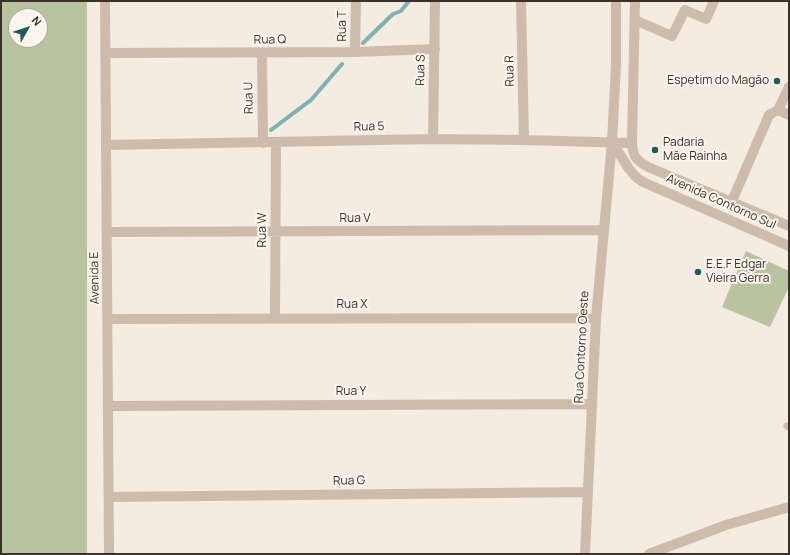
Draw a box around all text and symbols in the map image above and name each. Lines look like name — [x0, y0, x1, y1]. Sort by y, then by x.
north arrow — [8, 8, 48, 48]
street label: Rua T — [336, 11, 350, 41]
text: N — [29, 13, 45, 29]
street label: Rua Q — [254, 33, 286, 47]
street label: Rua S — [414, 54, 428, 86]
street label: Rua R — [503, 55, 517, 87]
place label: Espetim do Magão — [667, 74, 769, 88]
marker: Espetim do Magão — [772, 76, 782, 86]
street label: Rua U — [242, 82, 256, 114]
street label: Rua 5 — [354, 120, 384, 134]
place label: Padaria Mãe Rainha — [663, 136, 727, 164]
marker: Padaria Mãe Rainha — [650, 145, 660, 155]
street label: Avenida Contorno Sul — [664, 171, 778, 233]
street label: Rua V — [339, 212, 371, 226]
street label: Rua W — [256, 213, 270, 247]
street label: Avenida E — [87, 251, 103, 305]
place label: E.E.F Edgar Vieira Gerra — [706, 258, 769, 286]
marker: E.E.F Edgar Vieira Gerra — [693, 267, 703, 277]
street label: Rua Contorno Oeste — [572, 290, 592, 404]
street label: Rua X — [336, 298, 368, 312]
street label: Rua Y — [336, 385, 366, 399]
street label: Rua G — [333, 474, 365, 488]

